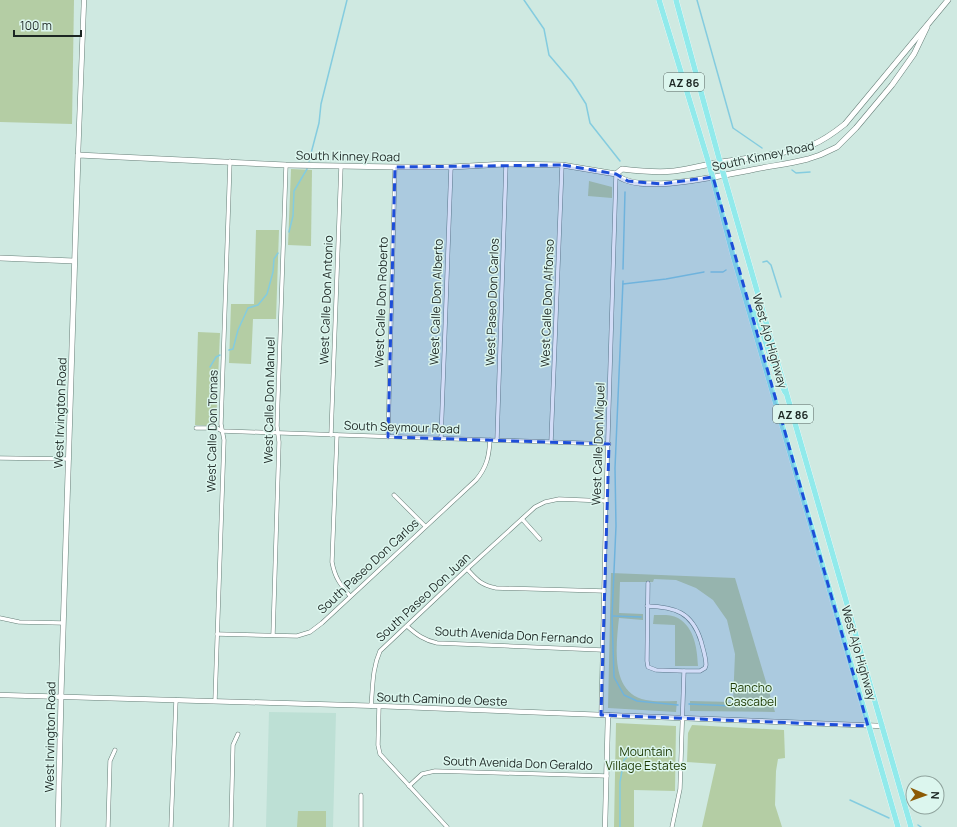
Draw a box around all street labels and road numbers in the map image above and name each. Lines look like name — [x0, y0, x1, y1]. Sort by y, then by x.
road number: AZ 86 — [664, 73, 704, 91]
street label: South Kinney Road — [710, 137, 816, 175]
street label: South Kinney Road — [296, 147, 400, 165]
street label: West Calle Don Antonio — [315, 235, 337, 365]
street label: West Calle Don Roberto — [370, 236, 392, 368]
street label: West Calle Don Alberto — [425, 238, 447, 366]
street label: West Paseo Don Carlos — [481, 238, 503, 366]
street label: West Calle Don Alfonso — [536, 239, 558, 367]
street label: West Ajo Highway — [748, 292, 792, 391]
street label: West Calle Don Manuel — [259, 336, 279, 464]
street label: West Irvington Road — [50, 357, 70, 469]
street label: West Calle Don Tomas — [202, 370, 222, 492]
street label: West Calle Don Miguel — [587, 382, 609, 506]
road number: AZ 86 — [773, 405, 813, 423]
street label: South Seymour Road — [344, 416, 460, 438]
street label: South Paseo Don Carlos — [314, 514, 422, 618]
street label: South Paseo Don Juan — [372, 549, 474, 645]
street label: West Ajo Highway — [837, 604, 881, 703]
street label: South Avenida Don Fernando — [434, 622, 594, 648]
street label: West Irvington Road — [41, 681, 59, 793]
street label: South Camino de Oeste — [376, 688, 508, 710]
street label: South Avenida Don Geraldo — [443, 752, 593, 774]

